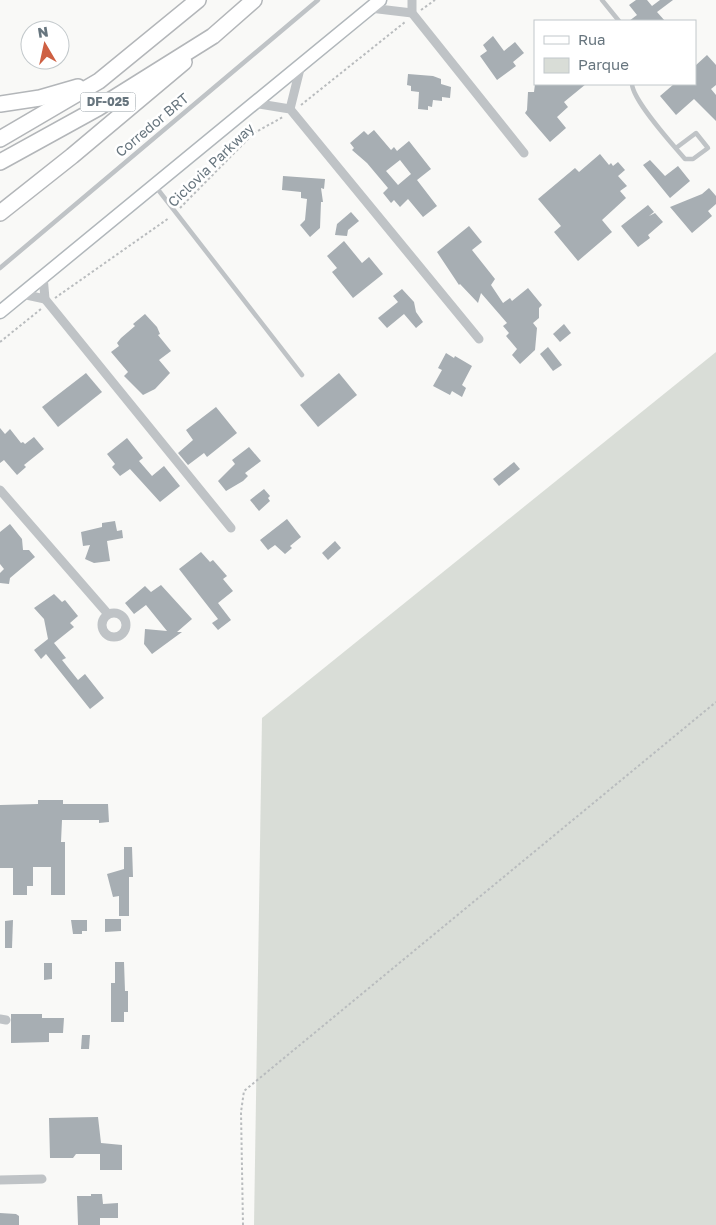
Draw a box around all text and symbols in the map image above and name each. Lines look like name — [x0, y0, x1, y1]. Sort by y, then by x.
north arrow — [20, 20, 70, 70]
legend — [534, 20, 696, 85]
text: N — [36, 22, 49, 41]
text: Rua — [578, 30, 605, 48]
text: Parque — [578, 55, 629, 73]
street label: Corredor BRT — [112, 89, 192, 160]
road number: DF-025 — [80, 92, 136, 111]
street label: Ciclovia Parkway — [164, 119, 257, 210]

